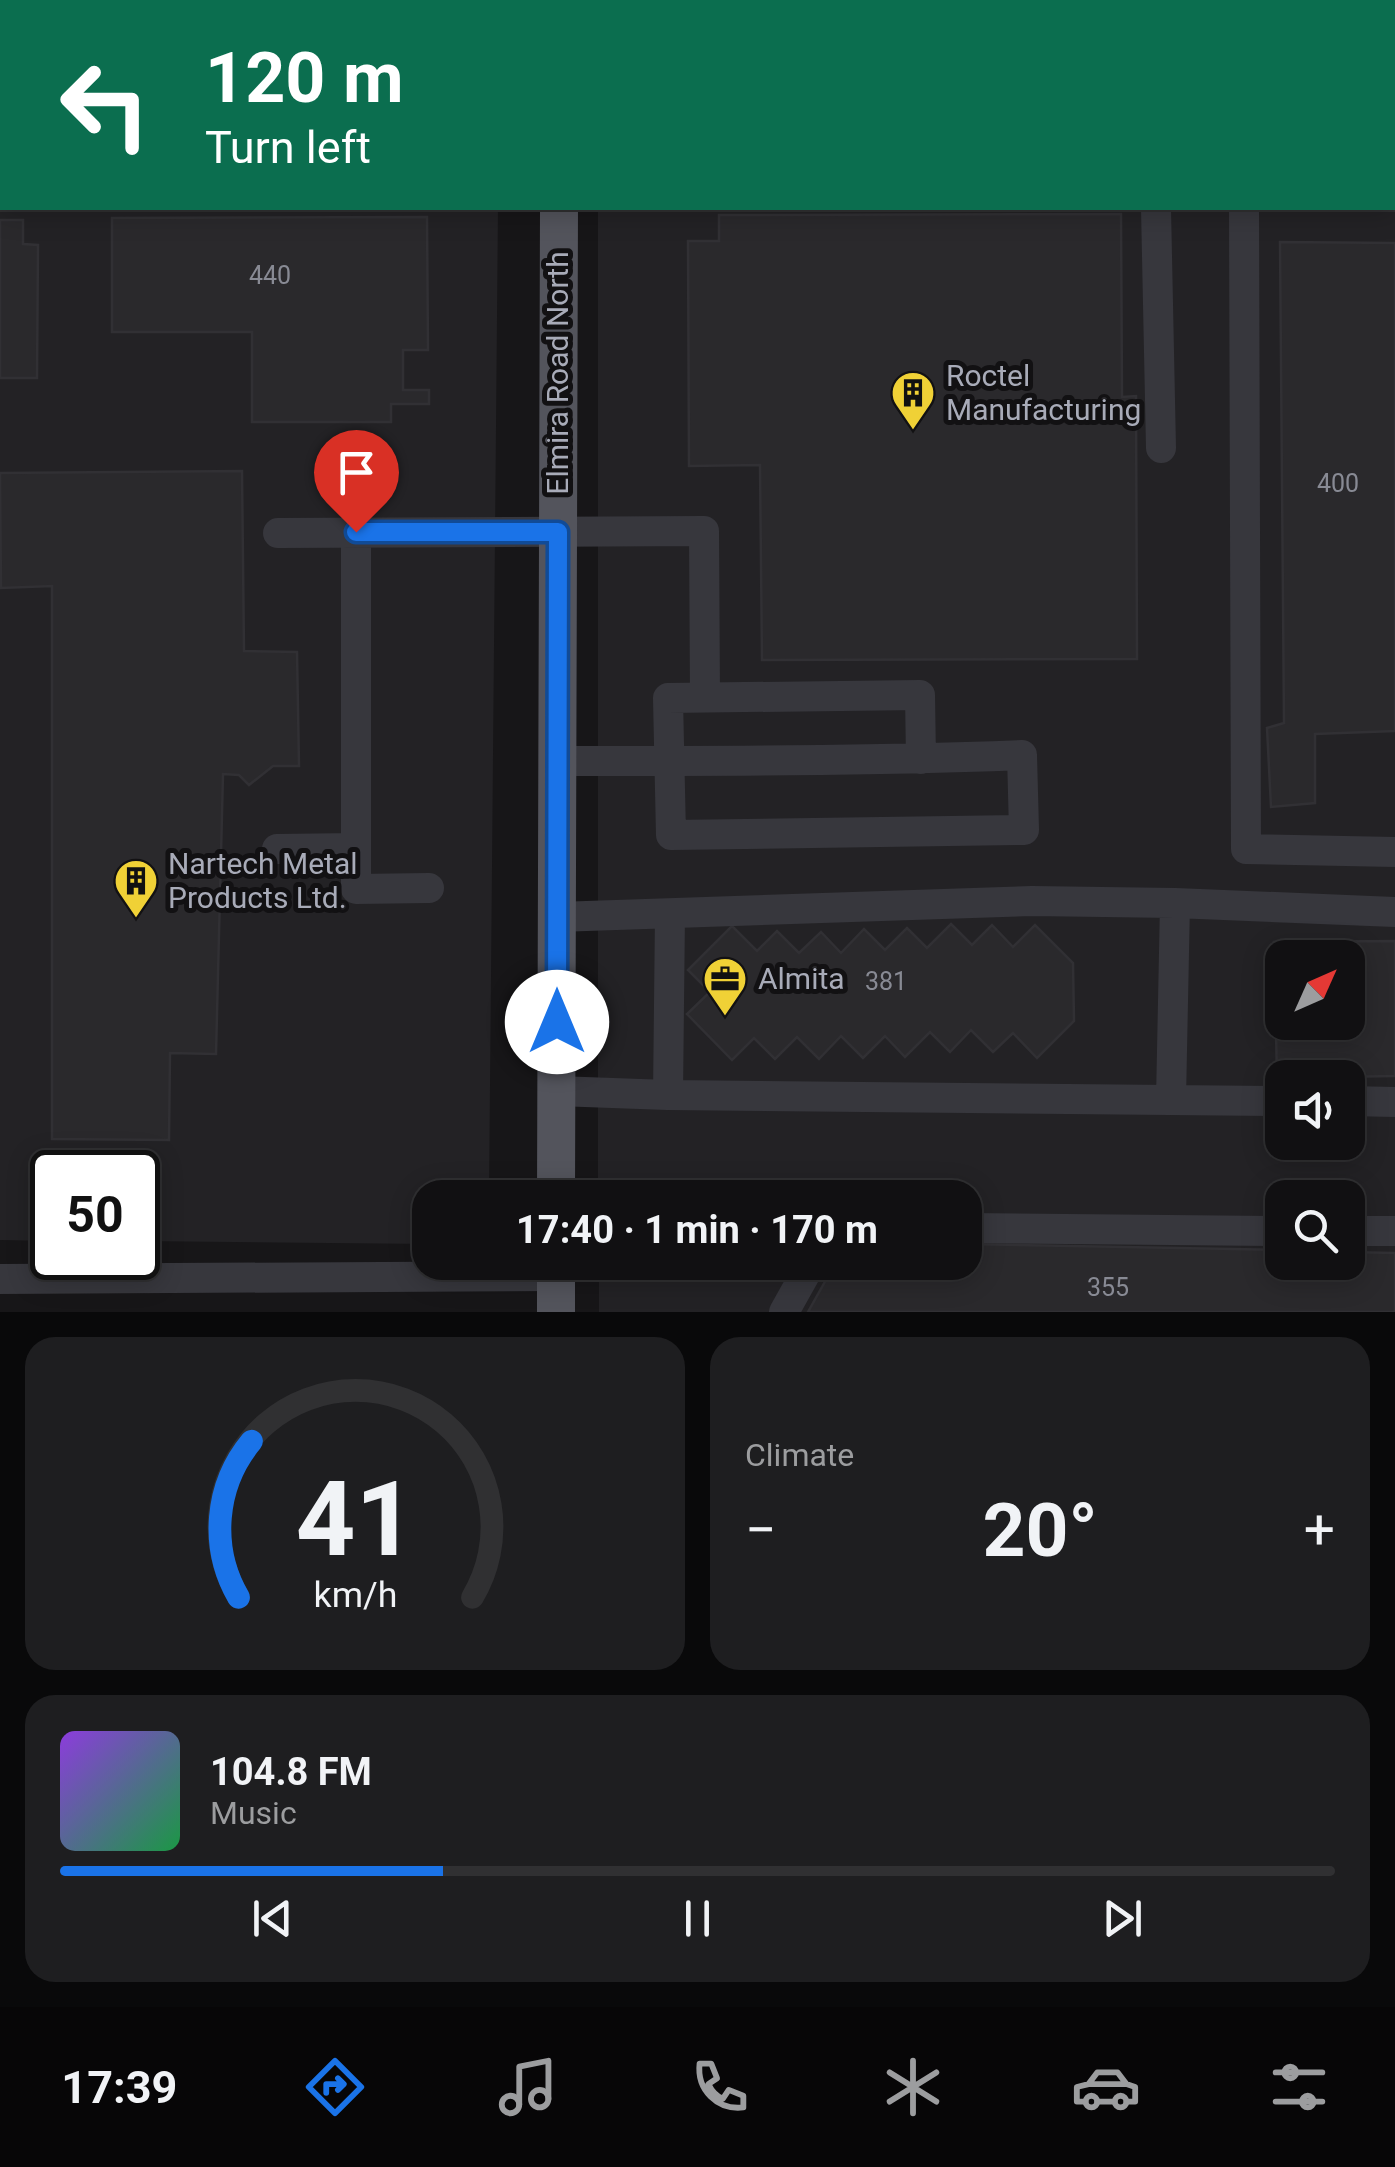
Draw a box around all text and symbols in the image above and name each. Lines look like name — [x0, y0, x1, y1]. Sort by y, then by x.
text: 120 m — [205, 37, 404, 119]
icon: left — [40, 40, 170, 170]
text: Turn left — [205, 121, 371, 174]
street label: Elmira Road North — [540, 251, 575, 495]
house number: 440 — [249, 261, 291, 290]
place label: Roctel Manufacturing — [946, 358, 1141, 427]
building icon: Roctel Manufacturing — [890, 370, 936, 431]
pin — [314, 430, 399, 533]
icon: arrive — [329, 445, 384, 500]
house number: 400 — [1317, 469, 1359, 498]
place label: Nartech Metal Products Ltd. — [168, 846, 358, 915]
building icon: Nartech Metal Products Ltd. — [113, 858, 159, 919]
north arrow — [1265, 940, 1365, 1040]
map controls — [1265, 940, 1365, 1280]
office icon: Almita — [702, 956, 748, 1017]
place label: Almita — [758, 961, 845, 996]
house number: 381 — [865, 967, 907, 996]
position arrow — [505, 970, 609, 1074]
button: sound — [1265, 1060, 1365, 1160]
speed limit sign: 50 — [30, 1150, 160, 1280]
button: search — [1265, 1180, 1365, 1280]
text: 17:40 · 1 min · 170 m — [516, 1208, 878, 1252]
house number: 355 — [1087, 1273, 1129, 1302]
text: Climate — [745, 1436, 854, 1474]
text: 41 — [295, 1459, 415, 1580]
text: 20° — [982, 1486, 1098, 1574]
text: − — [745, 1498, 776, 1562]
text: + — [1304, 1498, 1335, 1562]
text: km/h — [313, 1574, 397, 1616]
text: 104.8 FM — [210, 1750, 372, 1794]
text: Music — [210, 1794, 297, 1832]
icon: previous — [245, 1891, 300, 1946]
icon: pause — [670, 1891, 725, 1946]
icon: next — [1095, 1891, 1150, 1946]
icon: directions — [300, 2052, 370, 2122]
icon: music — [493, 2052, 563, 2122]
icon: phone — [685, 2052, 755, 2122]
icon: climate — [878, 2052, 948, 2122]
icon: car — [1071, 2052, 1141, 2122]
icon: filters — [1264, 2052, 1334, 2122]
text: 17:39 — [61, 2061, 177, 2114]

